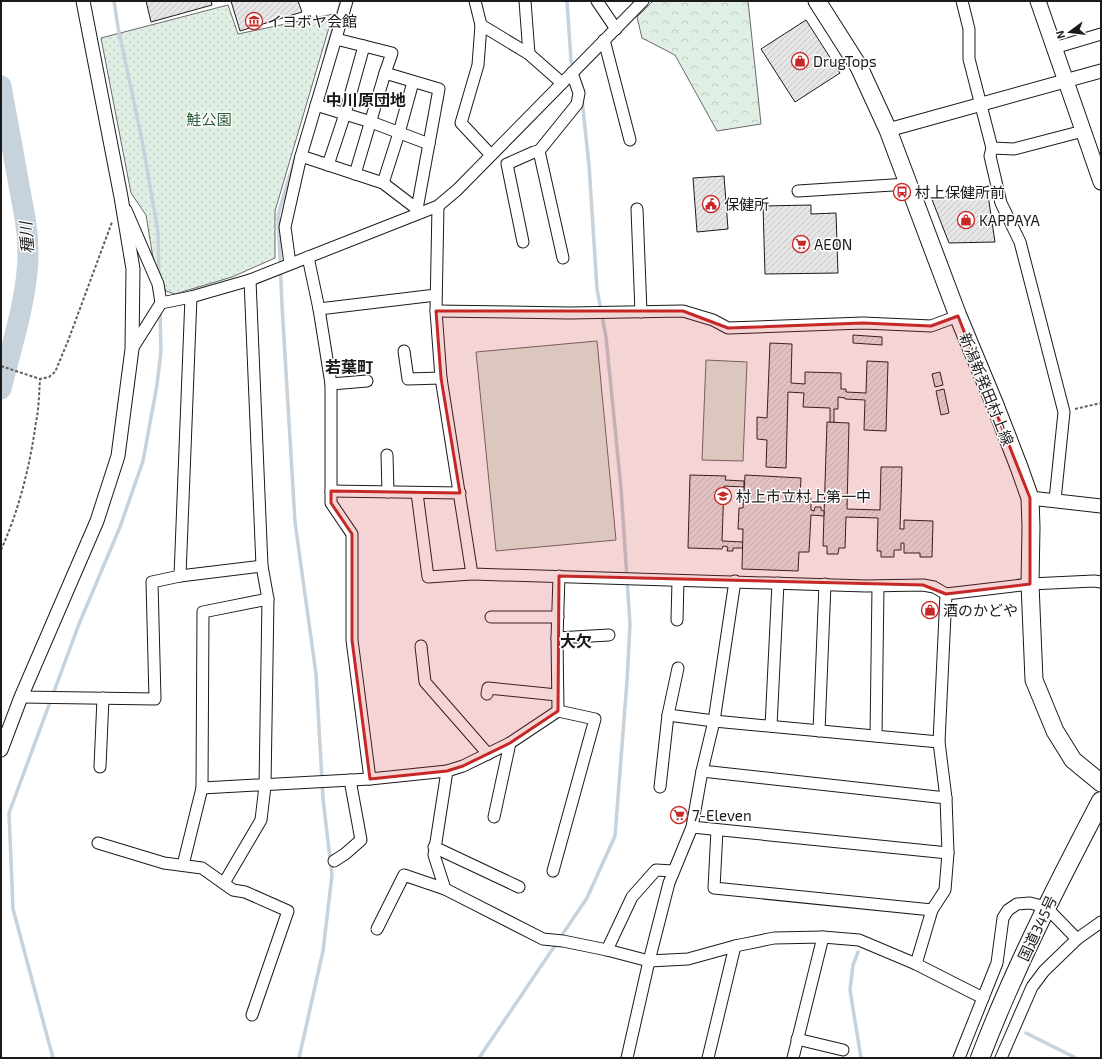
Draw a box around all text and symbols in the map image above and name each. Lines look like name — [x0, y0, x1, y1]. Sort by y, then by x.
museum icon: イヨボヤ会館 — [244, 11, 264, 31]
place label: イヨボヤ会館 — [267, 12, 357, 30]
north arrow — [1050, 12, 1090, 52]
text: N — [1053, 29, 1067, 40]
shop icon: DrugTops — [790, 51, 810, 71]
place label: DrugTops — [813, 52, 877, 70]
district label: 中川原団地 — [326, 90, 406, 109]
park label: 鮭公園 — [186, 110, 232, 128]
bus stop icon: 村上保健所前 — [892, 182, 912, 202]
place label: 村上保健所前 — [915, 183, 1005, 201]
public building icon: 保健所 — [701, 194, 721, 214]
place label: 保健所 — [724, 195, 769, 213]
shop icon: KAPPAYA — [956, 210, 976, 230]
place label: KAPPAYA — [979, 211, 1041, 229]
water label: 種川 — [15, 219, 37, 255]
supermarket icon: AEON — [791, 234, 811, 254]
place label: AEON — [814, 235, 852, 253]
street label: 新潟新発田村上線 — [956, 330, 1018, 448]
district label: 若葉町 — [325, 357, 373, 376]
school or university icon: 村上市立村上第一中 — [713, 486, 733, 506]
place label: 村上市立村上第一中 — [736, 487, 871, 505]
shop icon: 酒のかどや — [920, 600, 940, 620]
place label: 酒のかどや — [943, 601, 1018, 619]
district label: 大欠 — [560, 631, 592, 650]
supermarket icon: 7-Eleven — [669, 805, 689, 825]
place label: 7-Eleven — [692, 806, 752, 824]
street label: 国道345号 — [1014, 892, 1060, 964]

